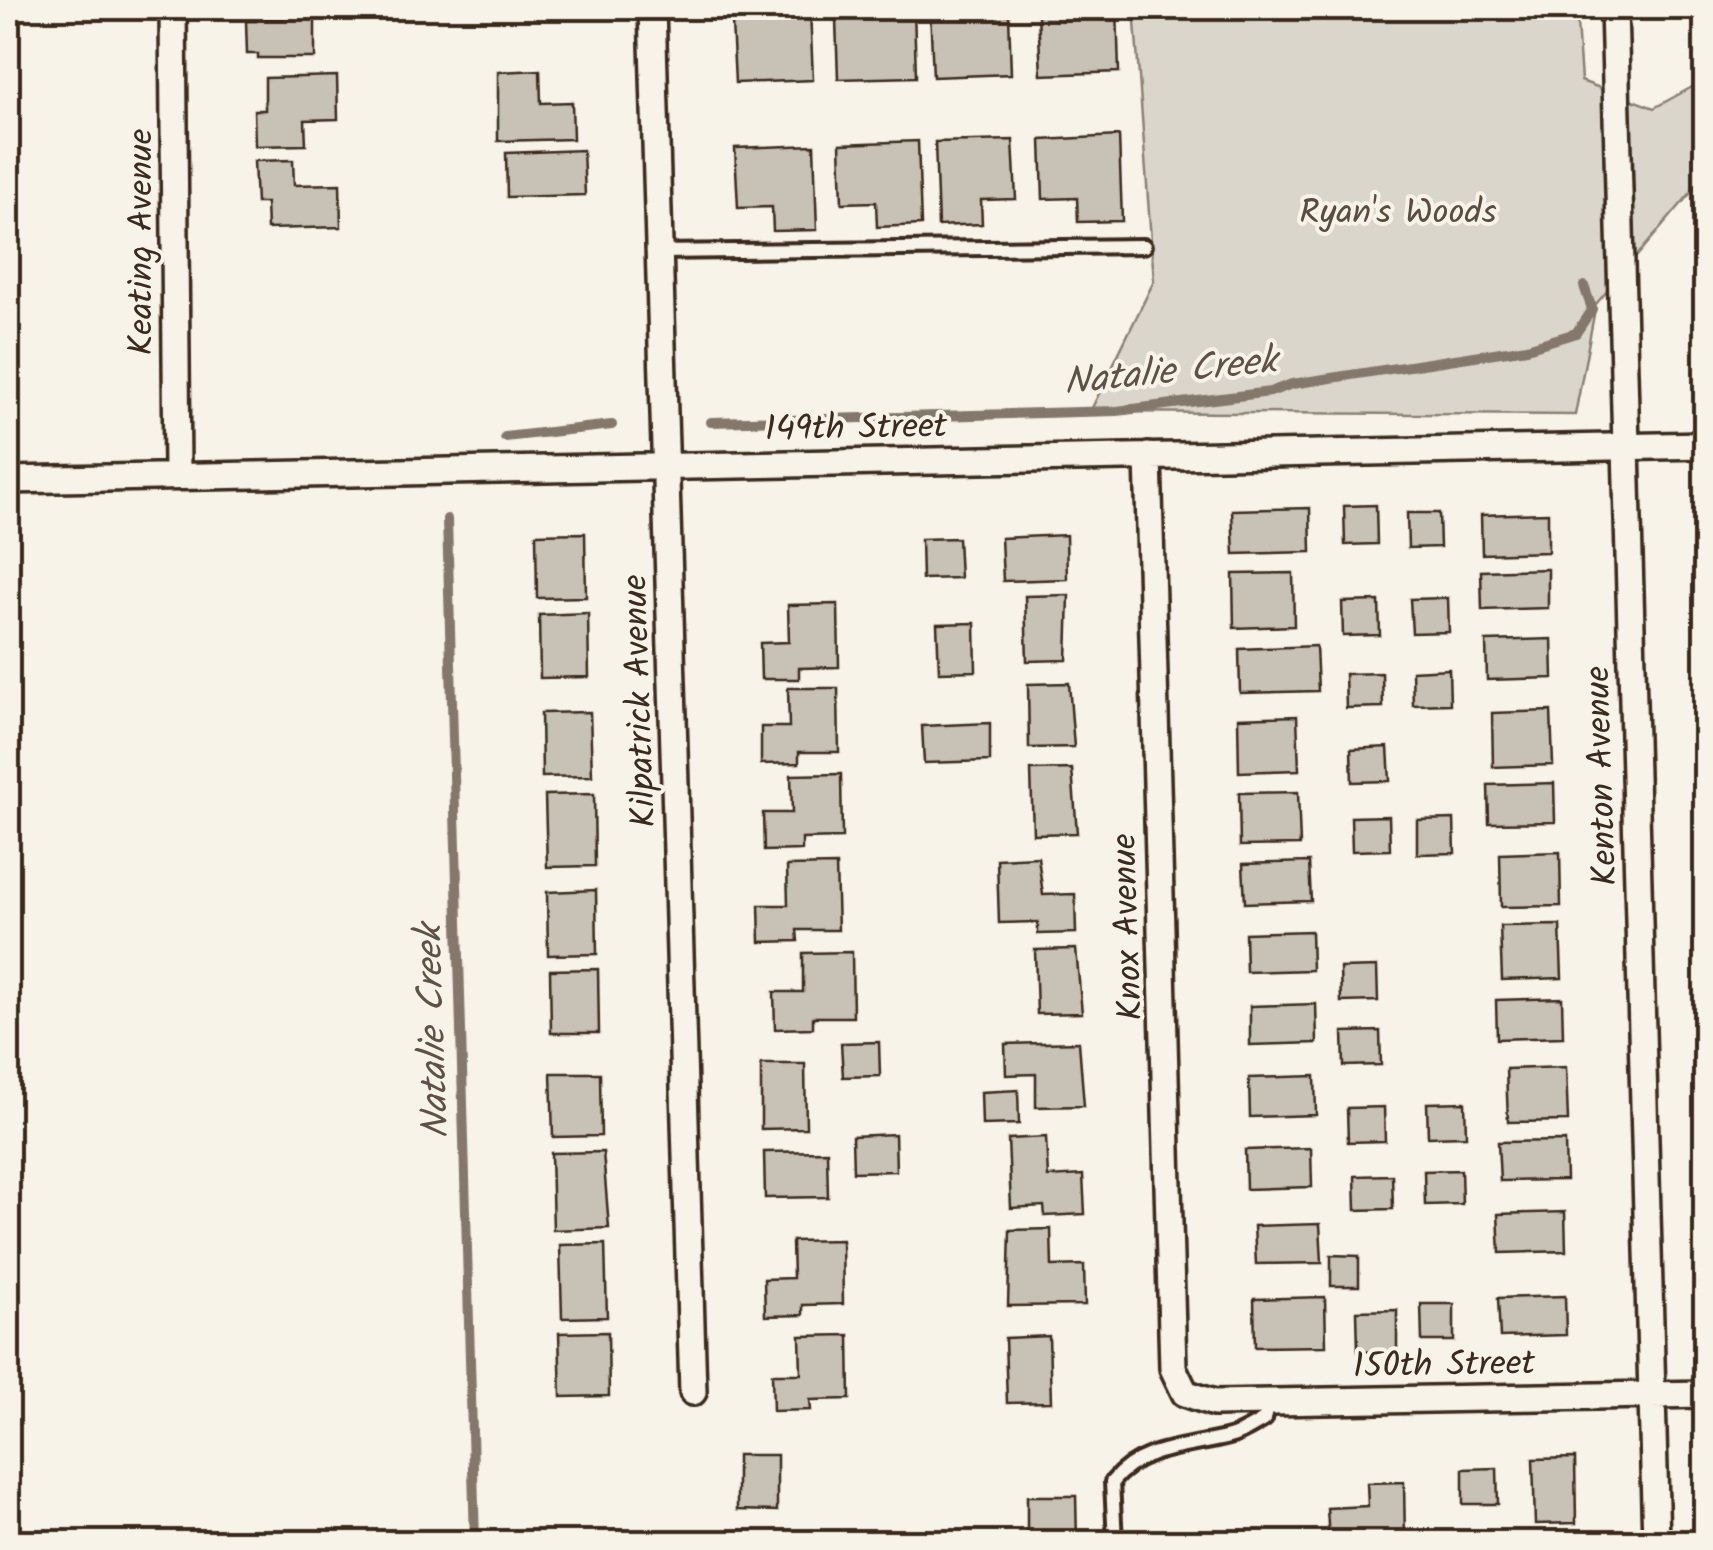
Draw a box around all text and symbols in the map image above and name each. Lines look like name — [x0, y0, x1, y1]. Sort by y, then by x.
street label: Keating Avenue — [115, 128, 171, 356]
park label: Ryan's Woods — [1299, 186, 1497, 242]
water label: Natalie Creek — [1061, 331, 1285, 414]
street label: 149th Street — [764, 399, 948, 459]
street label: Kilpatrick Avenue — [609, 573, 673, 828]
street label: Kenton Avenue — [1571, 665, 1635, 887]
street label: Knox Avenue — [1098, 832, 1160, 1021]
water label: Natalie Creek — [400, 919, 468, 1140]
street label: 150th Street — [1352, 1336, 1536, 1396]

